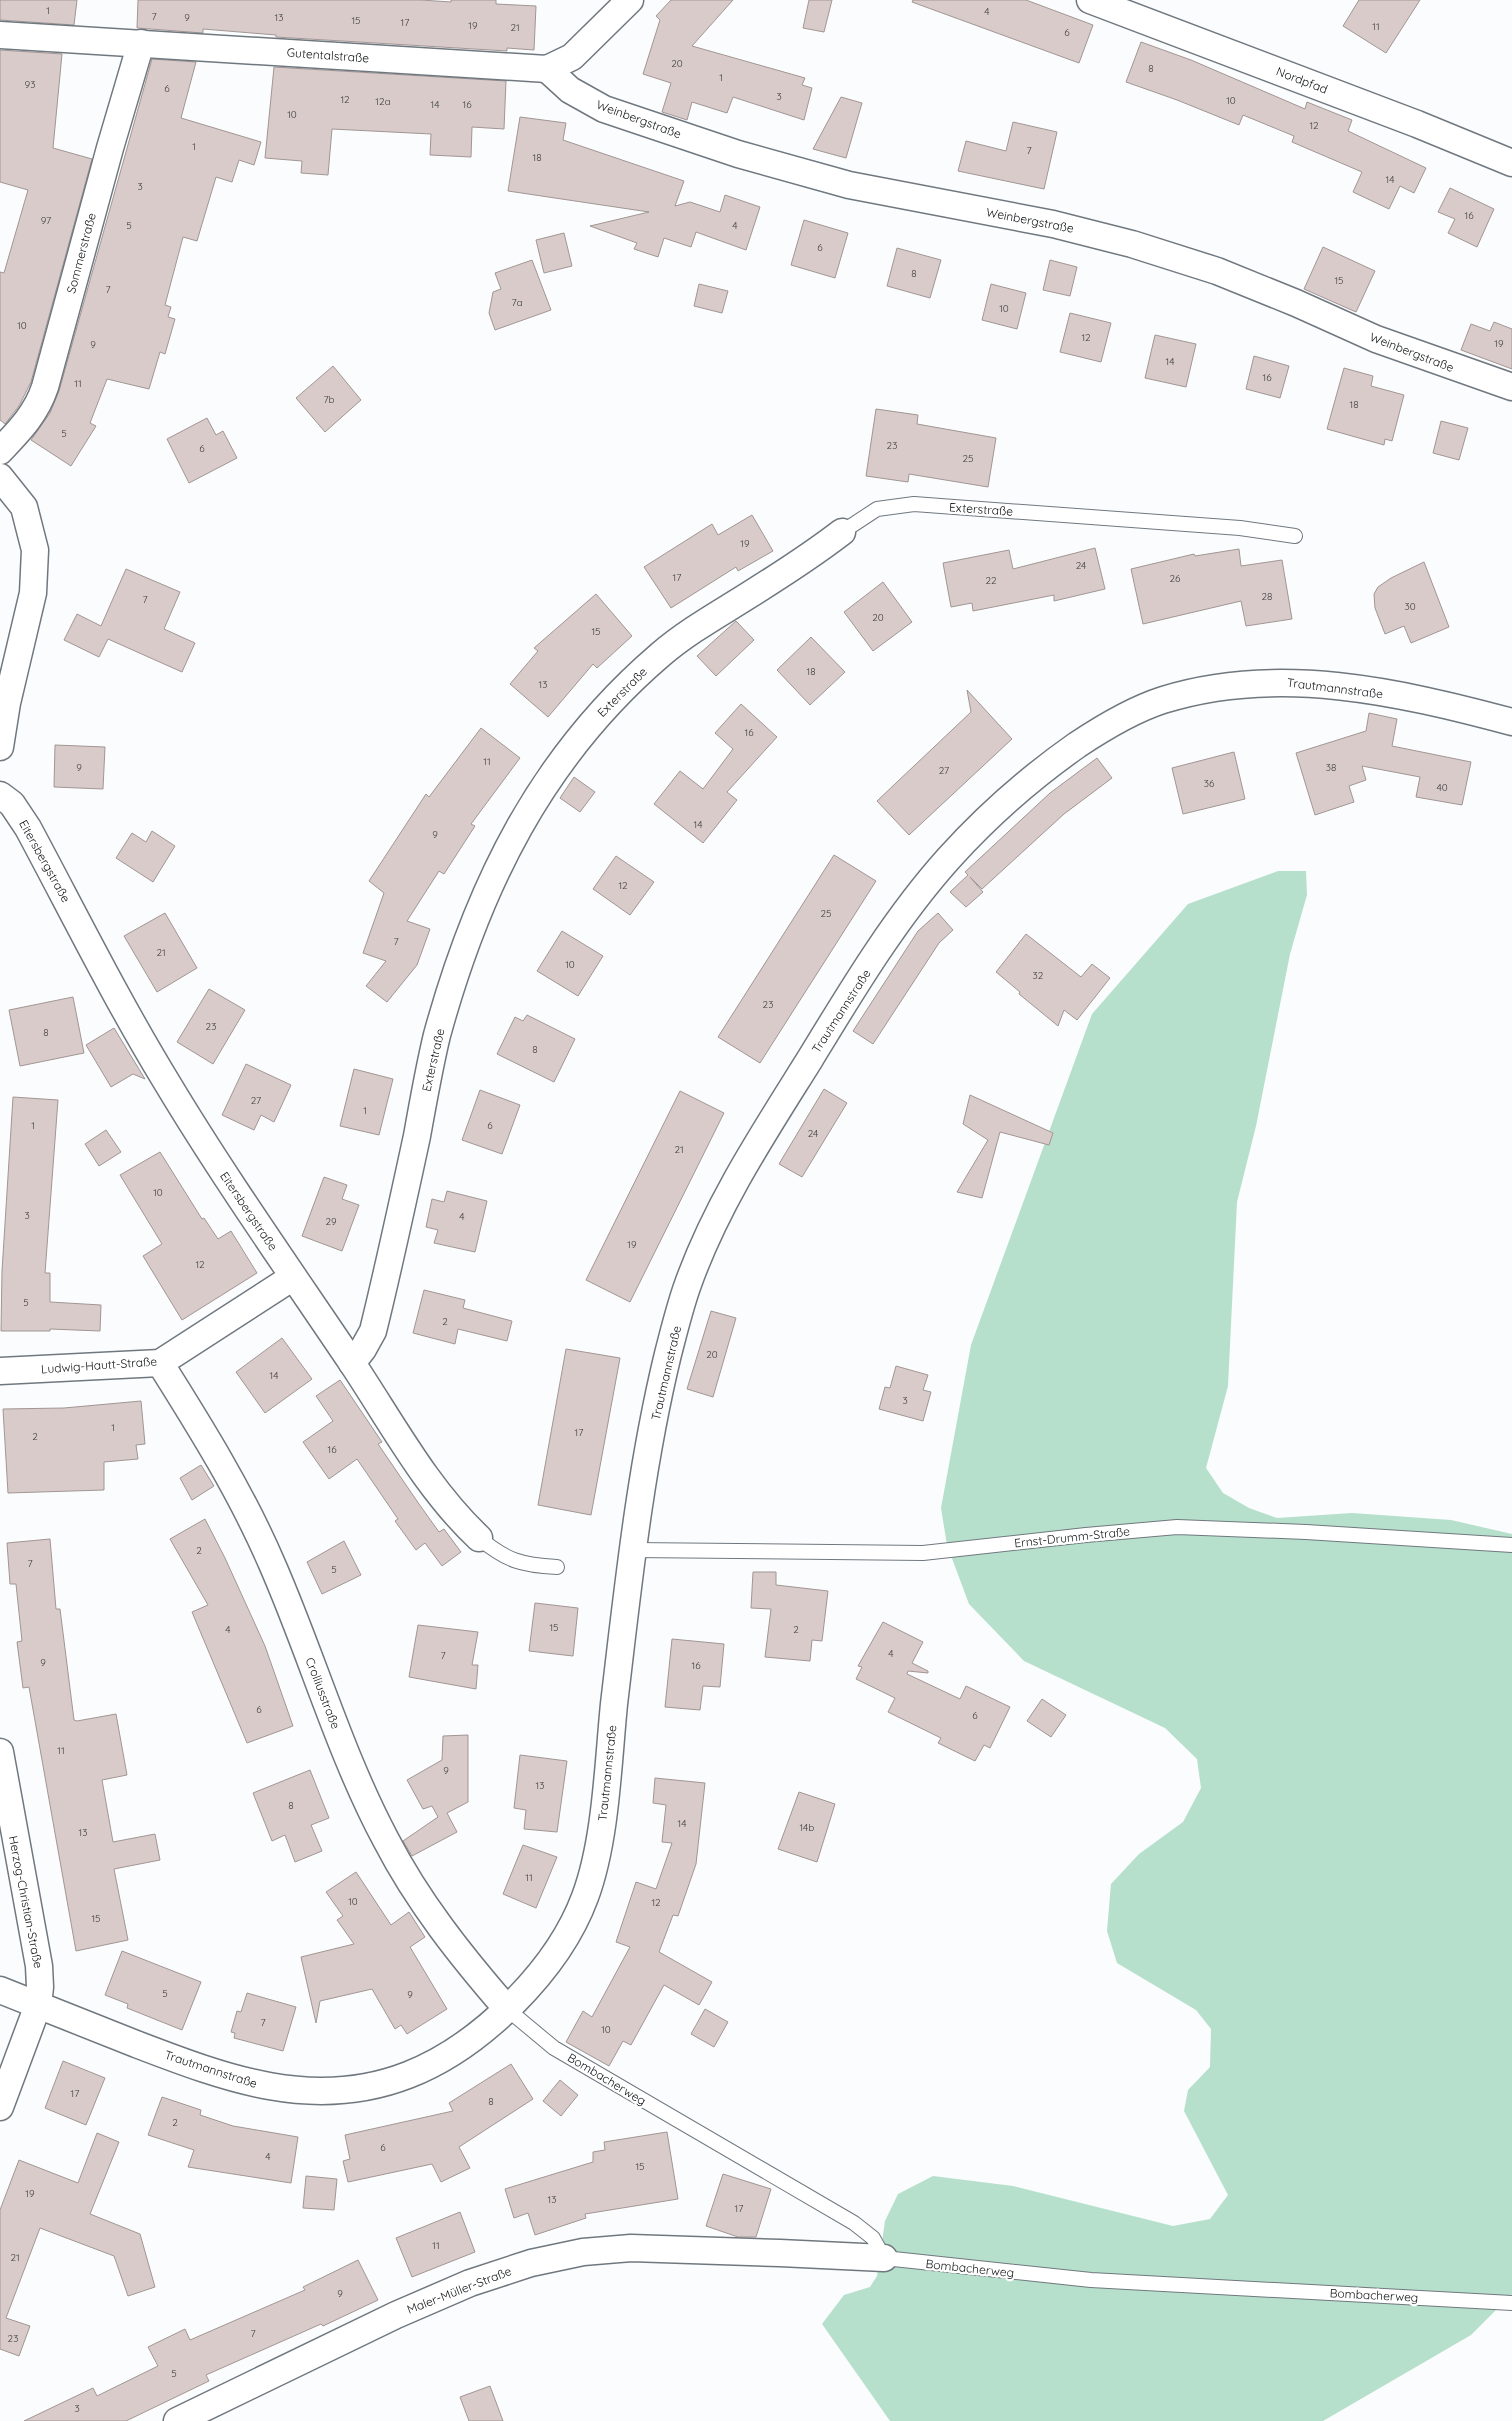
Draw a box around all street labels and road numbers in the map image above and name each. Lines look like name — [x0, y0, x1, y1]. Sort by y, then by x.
street label: Gutentalstraße — [286, 45, 370, 65]
street label: Nordpfad — [1274, 63, 1330, 97]
street label: Weinbergstraße — [595, 97, 684, 141]
street label: Weinbergstraße — [985, 204, 1075, 236]
street label: Sommerstraße — [63, 211, 99, 295]
street label: Weinbergstraße — [1368, 329, 1456, 375]
street label: Exterstraße — [948, 499, 1014, 519]
street label: Exterstraße — [594, 664, 650, 720]
street label: Trautmannstraße — [1286, 675, 1384, 701]
street label: Eitersbergstraße — [16, 817, 74, 905]
street label: Trautmannstraße — [808, 966, 874, 1056]
street label: Exterstraße — [418, 1027, 448, 1093]
street label: Eitersbergstraße — [217, 1169, 281, 1253]
street label: Trautmannstraße — [648, 1324, 684, 1422]
street label: Ludwig-Hautt-Straße — [40, 1353, 158, 1377]
street label: Ernst-Drumm-Straße — [1014, 1523, 1131, 1551]
street label: Crolliusstraße — [302, 1655, 344, 1731]
street label: Trautmannstraße — [594, 1724, 620, 1822]
street label: Herzog-Christian-Straße — [6, 1834, 46, 1970]
street label: Trautmannstraße — [163, 2047, 259, 2091]
street label: Bombacherweg — [565, 2050, 649, 2108]
street label: Bombacherweg — [925, 2256, 1015, 2280]
street label: Maler-Müller-Straße — [405, 2263, 514, 2317]
street label: Bombacherweg — [1329, 2285, 1419, 2305]

